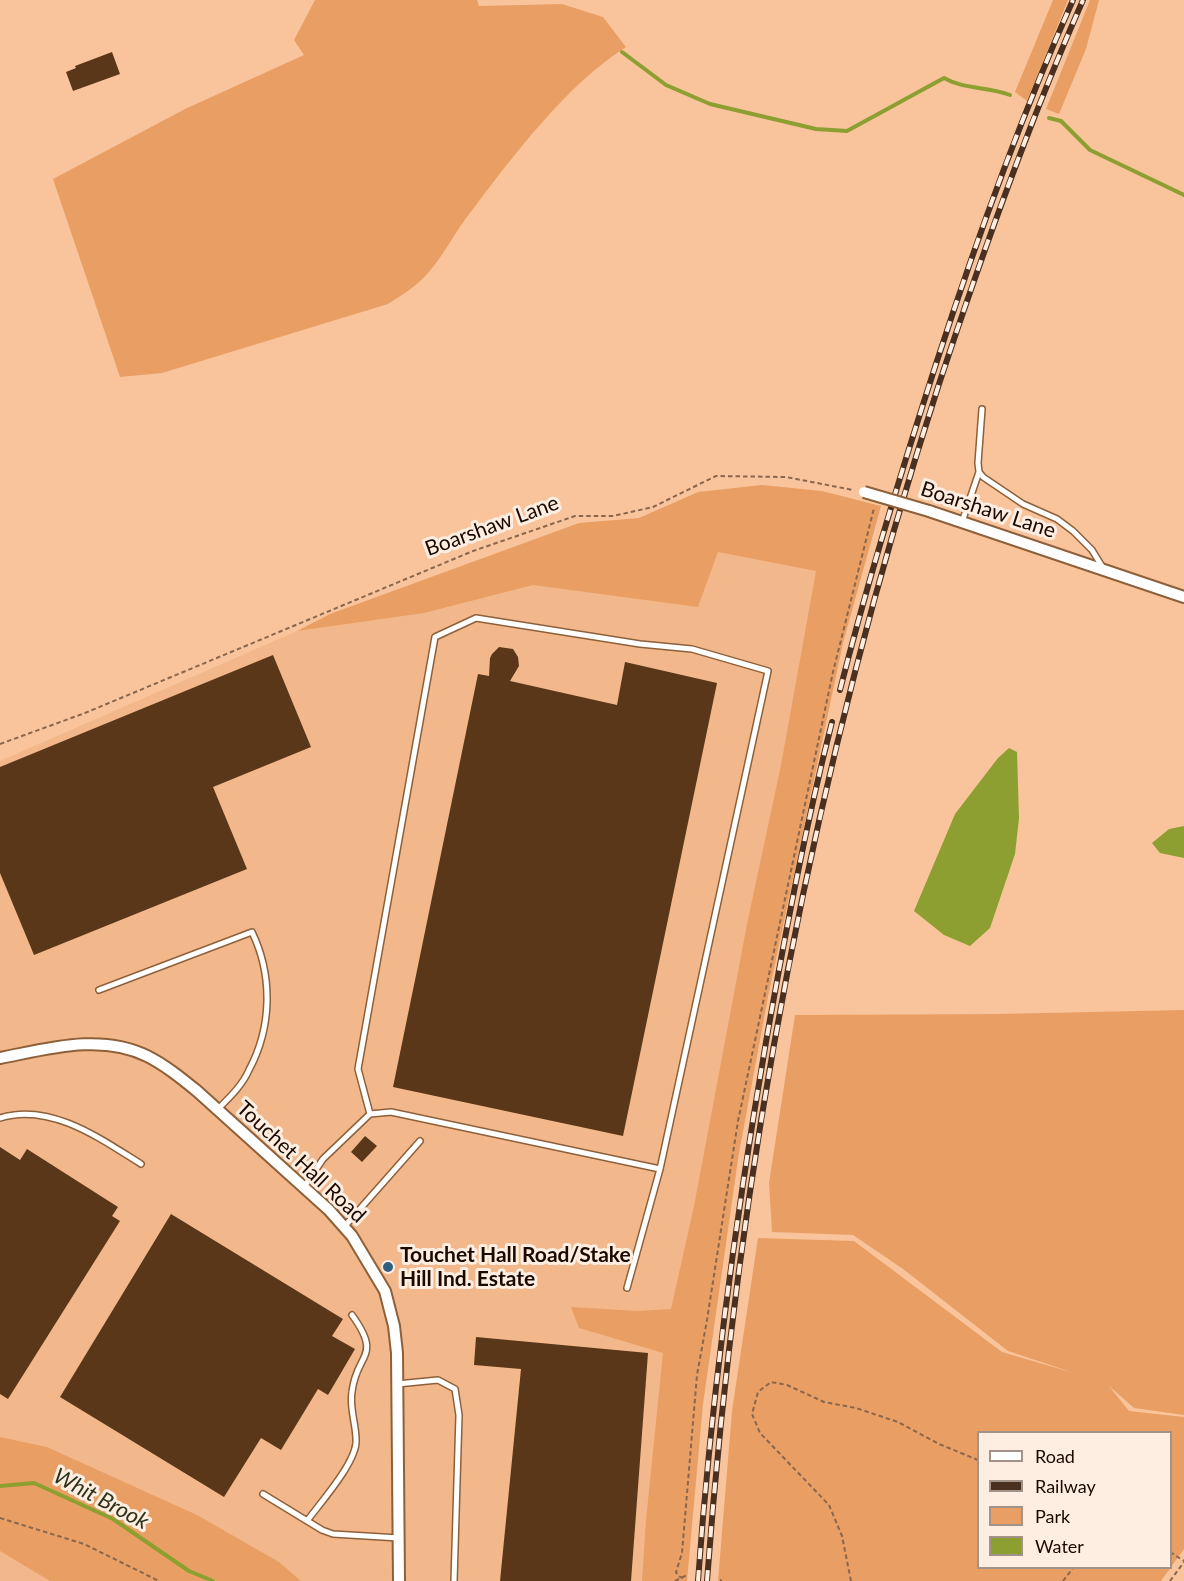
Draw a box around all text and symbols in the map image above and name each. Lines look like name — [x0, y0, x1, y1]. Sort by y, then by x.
street label: Boarshaw Lane — [917, 476, 1059, 544]
street label: Boarshaw Lane — [422, 490, 562, 562]
street label: Touchet Hall Road — [231, 1096, 371, 1228]
place label: Touchet Hall Road/Stake Hill Ind. Estate — [400, 1242, 631, 1292]
marker: Touchet Hall Road/Stake Hill Ind. Estate — [381, 1260, 395, 1274]
legend — [977, 1431, 1172, 1569]
text: Road — [1035, 1445, 1075, 1467]
water label: Whit Brook — [49, 1463, 153, 1535]
text: Railway — [1035, 1475, 1096, 1497]
text: Park — [1035, 1505, 1070, 1527]
text: Water — [1035, 1535, 1084, 1557]

